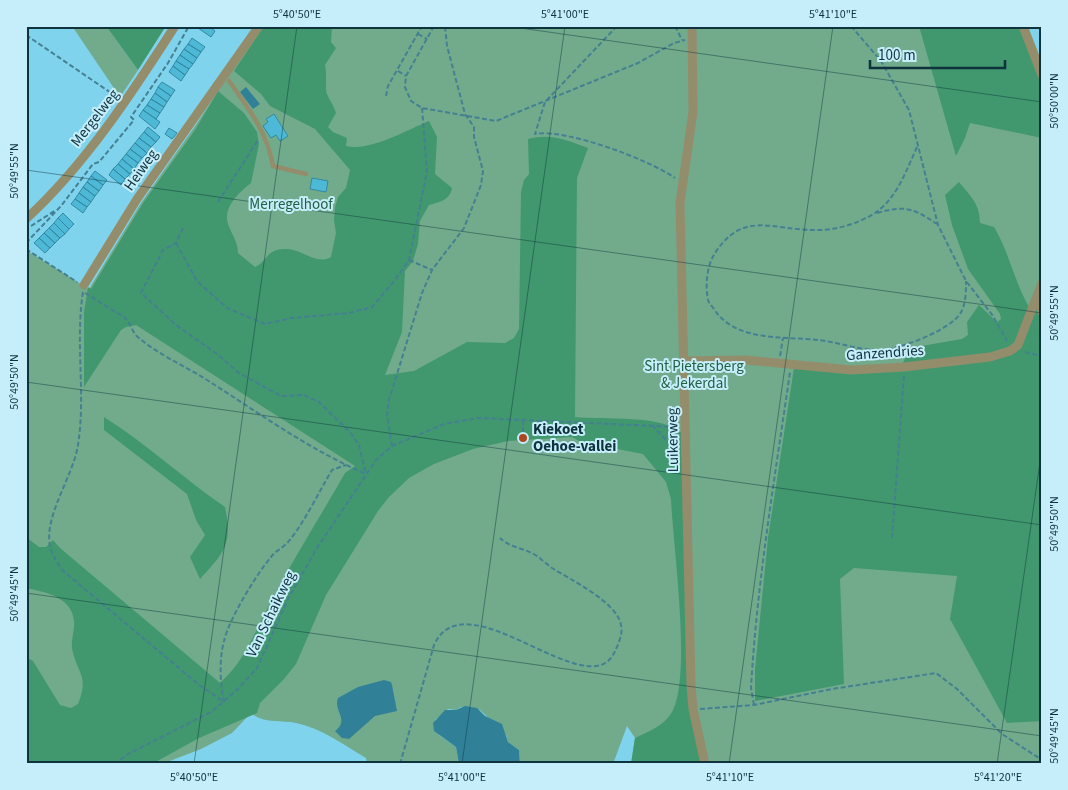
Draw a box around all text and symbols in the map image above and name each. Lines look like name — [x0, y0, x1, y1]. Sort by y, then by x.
text: 5°40'50"E — [273, 6, 321, 23]
text: 5°41'00"E — [541, 6, 589, 23]
text: 5°41'10"E — [809, 6, 857, 23]
scale bar — [870, 38, 1006, 70]
text: 100 m — [878, 45, 916, 66]
text: 50°50'00"N — [1046, 73, 1063, 129]
street label: Mergelweg — [66, 85, 124, 151]
text: 50°49'55"N — [6, 143, 23, 199]
street label: Heiweg — [119, 145, 163, 195]
park label: Merregelhoof — [249, 194, 333, 215]
text: 50°49'55"N — [1046, 285, 1063, 341]
street label: Ganzendries — [845, 340, 925, 366]
text: 50°49'50"N — [6, 354, 23, 410]
park label: Sint Pietersberg & Jekerdal — [644, 356, 744, 394]
street label: Luikerweg — [662, 407, 684, 473]
place label: Kiekoet Oehoe-vallei — [533, 419, 617, 457]
marker: Kiekoet Oehoe-vallei — [517, 432, 529, 444]
text: 50°49'50"N — [1046, 496, 1063, 552]
text: 50°49'45"N — [6, 566, 23, 622]
street label: Van Schaikweg — [241, 567, 301, 661]
text: 50°49'45"N — [1046, 708, 1063, 764]
text: 5°40'50"E — [170, 769, 218, 786]
text: 5°41'00"E — [438, 769, 486, 786]
text: 5°41'10"E — [706, 769, 754, 786]
text: 5°41'20"E — [974, 769, 1022, 786]

